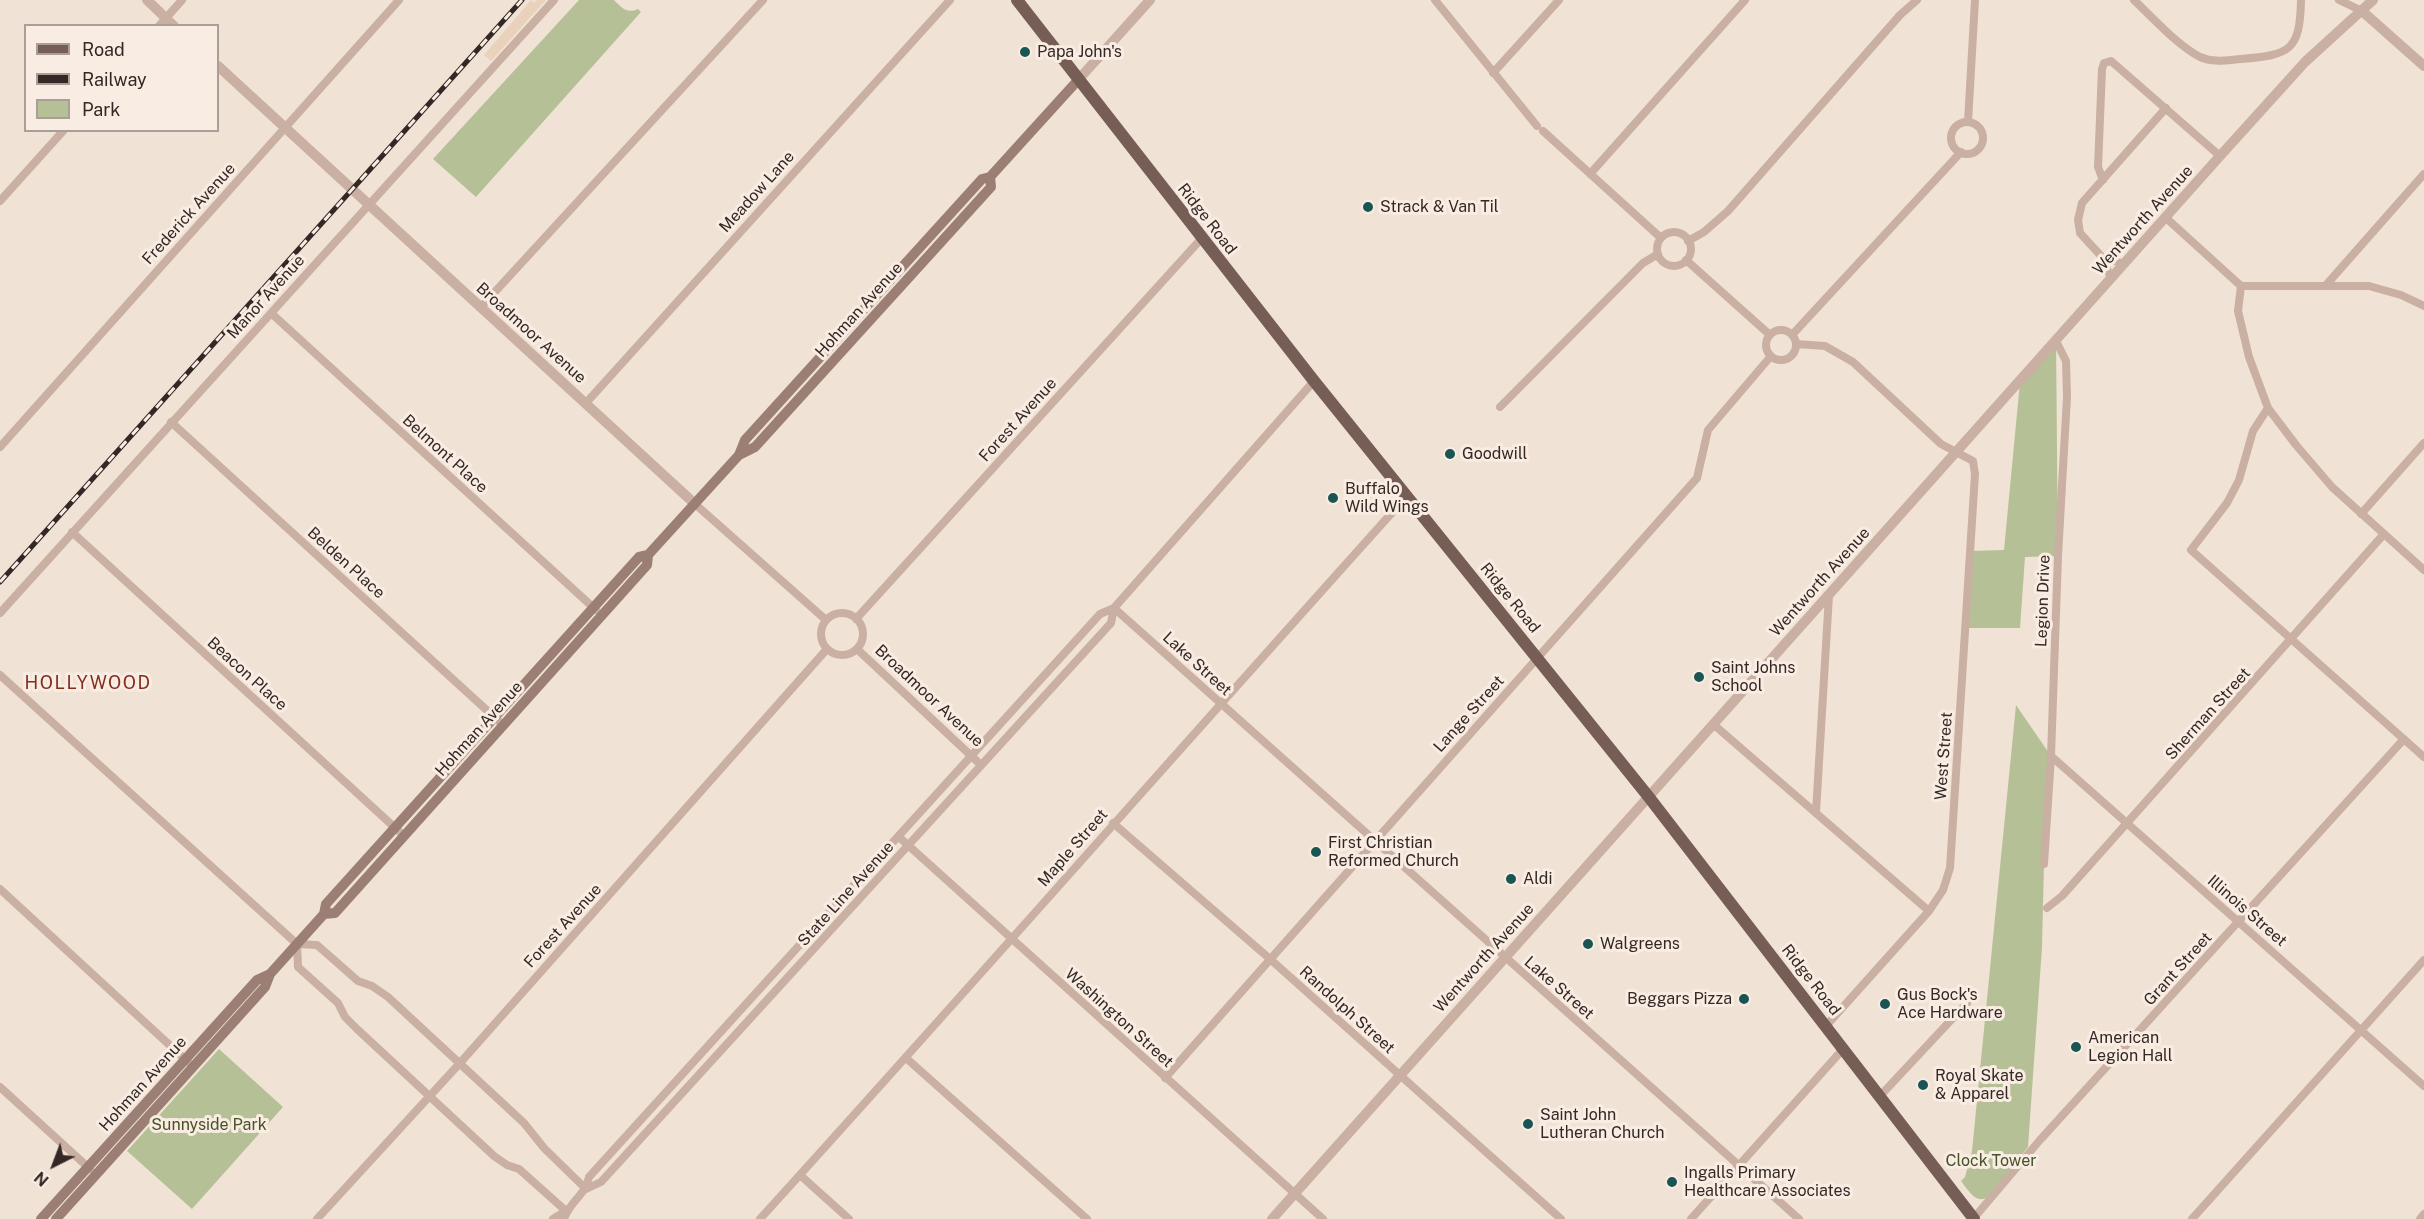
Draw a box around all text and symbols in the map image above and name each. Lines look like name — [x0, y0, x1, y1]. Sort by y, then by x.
legend — [24, 24, 219, 132]
text: Road — [82, 39, 125, 60]
place label: Papa John's — [1037, 42, 1122, 62]
marker: Papa John's — [1018, 45, 1032, 59]
text: Railway — [82, 69, 147, 90]
text: Park — [82, 99, 120, 120]
street label: Meadow Lane — [715, 147, 799, 237]
street label: Frederick Avenue — [138, 159, 240, 269]
street label: Wentworth Avenue — [2089, 161, 2197, 279]
street label: Ridge Road — [1173, 180, 1241, 258]
place label: Strack & Van Til — [1380, 197, 1499, 217]
marker: Strack & Van Til — [1361, 200, 1375, 214]
street label: Manor Avenue — [223, 251, 309, 343]
street label: Hohman Avenue — [811, 259, 907, 361]
street label: Broadmoor Avenue — [472, 279, 590, 387]
street label: Forest Avenue — [975, 374, 1061, 466]
street label: Belmont Place — [398, 411, 492, 497]
place label: Goodwill — [1462, 444, 1527, 464]
marker: Goodwill — [1443, 447, 1457, 461]
place label: Buffalo Wild Wings — [1345, 479, 1429, 517]
marker: Buffalo Wild Wings — [1326, 491, 1340, 505]
street label: Belden Place — [303, 523, 389, 603]
street label: Wentworth Avenue — [1766, 523, 1874, 641]
street label: Legion Drive — [2032, 555, 2054, 647]
street label: Ridge Road — [1476, 559, 1544, 637]
street label: Lake Street — [1159, 628, 1235, 700]
street label: Beacon Place — [203, 633, 291, 715]
street label: Broadmoor Avenue — [871, 641, 987, 751]
place label: Saint Johns School — [1711, 658, 1795, 696]
street label: Sherman Street — [2161, 664, 2255, 764]
marker: Saint Johns School — [1692, 670, 1706, 684]
district label: HOLLYWOOD — [25, 672, 151, 694]
street label: Lange Street — [1430, 672, 1508, 756]
street label: Hohman Avenue — [431, 678, 527, 780]
street label: West Street — [1931, 711, 1957, 801]
street label: Maple Street — [1034, 805, 1112, 891]
place label: First Christian Reformed Church — [1328, 833, 1459, 871]
street label: State Line Avenue — [794, 838, 898, 950]
marker: First Christian Reformed Church — [1309, 845, 1323, 859]
place label: Aldi — [1523, 869, 1552, 889]
street label: Illinois Street — [2203, 871, 2291, 951]
marker: Aldi — [1504, 872, 1518, 886]
street label: Forest Avenue — [520, 880, 606, 972]
street label: Wentworth Avenue — [1430, 899, 1538, 1017]
street label: Grant Street — [2140, 928, 2216, 1010]
place label: Walgreens — [1600, 934, 1680, 954]
marker: Walgreens — [1581, 937, 1595, 951]
street label: Ridge Road — [1777, 941, 1845, 1019]
street label: Lake Street — [1520, 953, 1598, 1023]
street label: Randolph Street — [1295, 962, 1399, 1058]
street label: Washington Street — [1061, 964, 1177, 1072]
place label: Gus Bock's Ace Hardware — [1897, 985, 2003, 1023]
place label: Beggars Pizza — [1627, 989, 1732, 1009]
marker: Beggars Pizza — [1737, 992, 1751, 1006]
marker: Gus Bock's Ace Hardware — [1878, 997, 1892, 1011]
place label: American Legion Hall — [2088, 1028, 2173, 1066]
street label: Hohman Avenue — [95, 1033, 191, 1135]
marker: American Legion Hall — [2069, 1040, 2083, 1054]
place label: Royal Skate & Apparel — [1935, 1066, 2024, 1104]
marker: Royal Skate & Apparel — [1916, 1078, 1930, 1092]
place label: Saint John Lutheran Church — [1540, 1105, 1665, 1143]
park label: Sunnyside Park — [151, 1115, 267, 1135]
marker: Saint John Lutheran Church — [1521, 1117, 1535, 1131]
north arrow — [24, 1135, 84, 1195]
park label: Clock Tower — [1946, 1151, 2036, 1171]
place label: Ingalls Primary Healthcare Associates — [1684, 1163, 1851, 1201]
text: N — [31, 1168, 53, 1190]
marker: Ingalls Primary Healthcare Associates — [1665, 1175, 1679, 1189]

